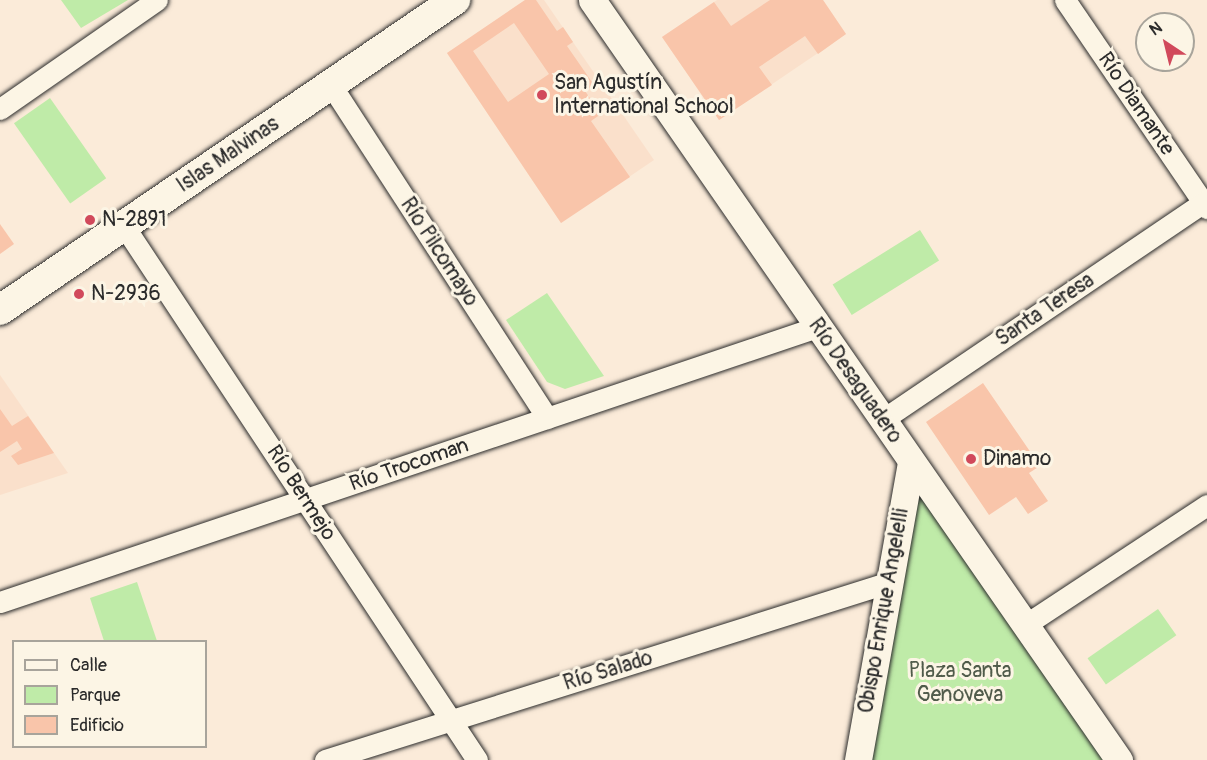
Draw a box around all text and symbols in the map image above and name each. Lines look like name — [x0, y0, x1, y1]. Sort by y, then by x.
north arrow — [1135, 12, 1195, 72]
text: N — [1146, 18, 1166, 40]
street label: Río Diamante — [1092, 48, 1180, 160]
place label: San Agustín International School — [554, 70, 734, 120]
marker: San Agustín International School — [535, 88, 549, 102]
street label: Islas Malvinas — [172, 112, 284, 198]
street label: Río Pilcomayo — [395, 193, 483, 311]
place label: N-2891 — [102, 207, 166, 233]
marker: N-2891 — [83, 213, 97, 227]
street label: Santa Teresa — [991, 268, 1099, 352]
place label: N-2936 — [91, 281, 161, 307]
marker: N-2936 — [72, 287, 86, 301]
street label: Río Desaguadero — [803, 314, 907, 448]
street label: Río Trocoman — [346, 433, 472, 497]
street label: Río Bermejo — [261, 441, 341, 545]
place label: Dinamo — [983, 446, 1051, 472]
marker: Dinamo — [964, 452, 978, 466]
street label: Obispo Enrique Angelelli — [854, 507, 914, 715]
legend — [12, 640, 207, 748]
street label: Río Salado — [560, 646, 656, 696]
text: Calle — [70, 654, 107, 677]
park label: Plaza Santa Genoveva — [909, 658, 1011, 708]
text: Parque — [70, 684, 120, 707]
text: Edificio — [70, 714, 124, 737]

